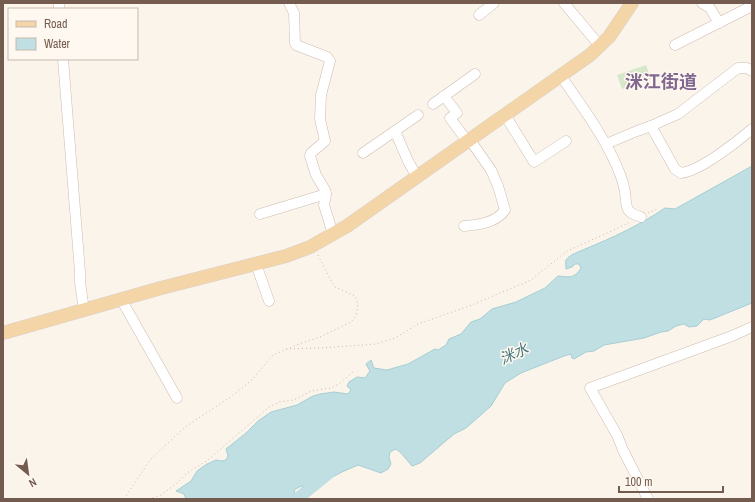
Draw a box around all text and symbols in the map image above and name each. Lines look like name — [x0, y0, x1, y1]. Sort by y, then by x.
legend — [8, 8, 138, 60]
text: Road — [44, 16, 68, 32]
text: Water — [44, 36, 71, 52]
district label: 洣江街道 — [625, 69, 697, 94]
water label: 洣水 — [496, 337, 533, 369]
north arrow — [8, 454, 48, 494]
scale bar — [619, 468, 723, 494]
text: 100 m — [625, 474, 652, 490]
text: N — [27, 475, 39, 490]

